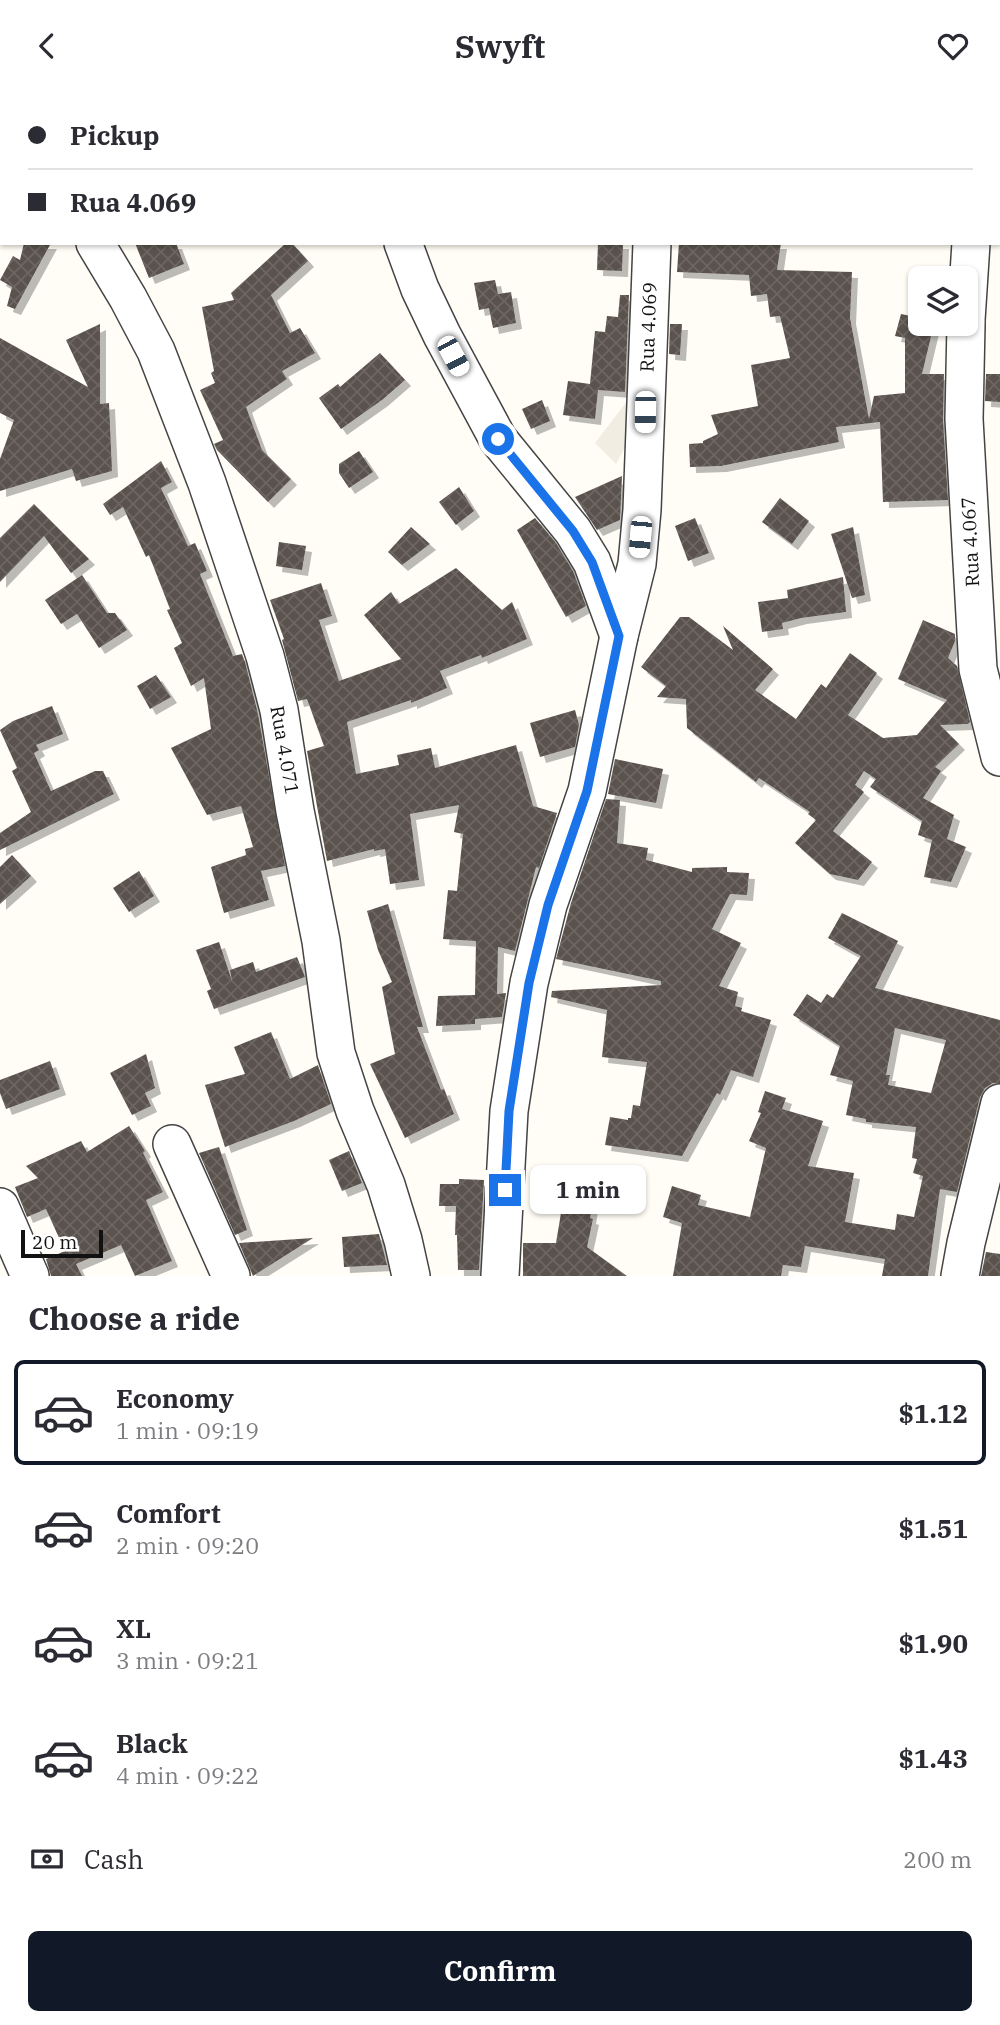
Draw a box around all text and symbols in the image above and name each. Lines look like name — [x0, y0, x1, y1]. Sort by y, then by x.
text: Swyft — [455, 25, 545, 67]
icon: back — [28, 27, 66, 65]
icon: heart — [934, 27, 972, 65]
text: Pickup — [70, 118, 160, 152]
text: Rua 4.069 — [70, 185, 196, 219]
map controls — [908, 266, 978, 336]
button: layers — [908, 266, 978, 336]
street label: Rua 4.069 — [634, 282, 662, 372]
car — [434, 333, 473, 379]
car — [635, 391, 656, 433]
route start — [482, 423, 514, 455]
street label: Rua 4.067 — [956, 496, 984, 588]
car — [628, 515, 653, 559]
street label: Rua 4.071 — [265, 704, 305, 796]
callout: 1 min — [530, 1165, 645, 1215]
route end — [489, 1174, 521, 1206]
text: 1 min — [556, 1174, 620, 1204]
scale bar — [21, 1227, 103, 1259]
text: 20 m — [32, 1230, 77, 1254]
text: Choose a ride — [28, 1297, 240, 1339]
icon: car — [32, 1381, 95, 1444]
text: Economy — [116, 1381, 234, 1415]
text: $1.12 — [898, 1396, 968, 1430]
text: 1 min · 09:19 — [116, 1415, 259, 1445]
icon: car — [32, 1496, 95, 1559]
text: Comfort — [116, 1496, 221, 1530]
text: $1.51 — [898, 1511, 968, 1545]
text: 2 min · 09:20 — [116, 1530, 259, 1560]
icon: car — [32, 1611, 95, 1674]
text: XL — [116, 1611, 151, 1645]
text: $1.90 — [898, 1626, 968, 1660]
text: 3 min · 09:21 — [116, 1645, 259, 1675]
icon: car — [32, 1726, 95, 1789]
text: Black — [116, 1726, 188, 1760]
text: $1.43 — [898, 1741, 968, 1775]
text: 4 min · 09:22 — [116, 1760, 259, 1790]
icon: cash — [28, 1840, 66, 1878]
text: Cash — [84, 1842, 144, 1876]
text: 200 m — [903, 1844, 972, 1874]
button: Confirm — [28, 1931, 972, 2011]

